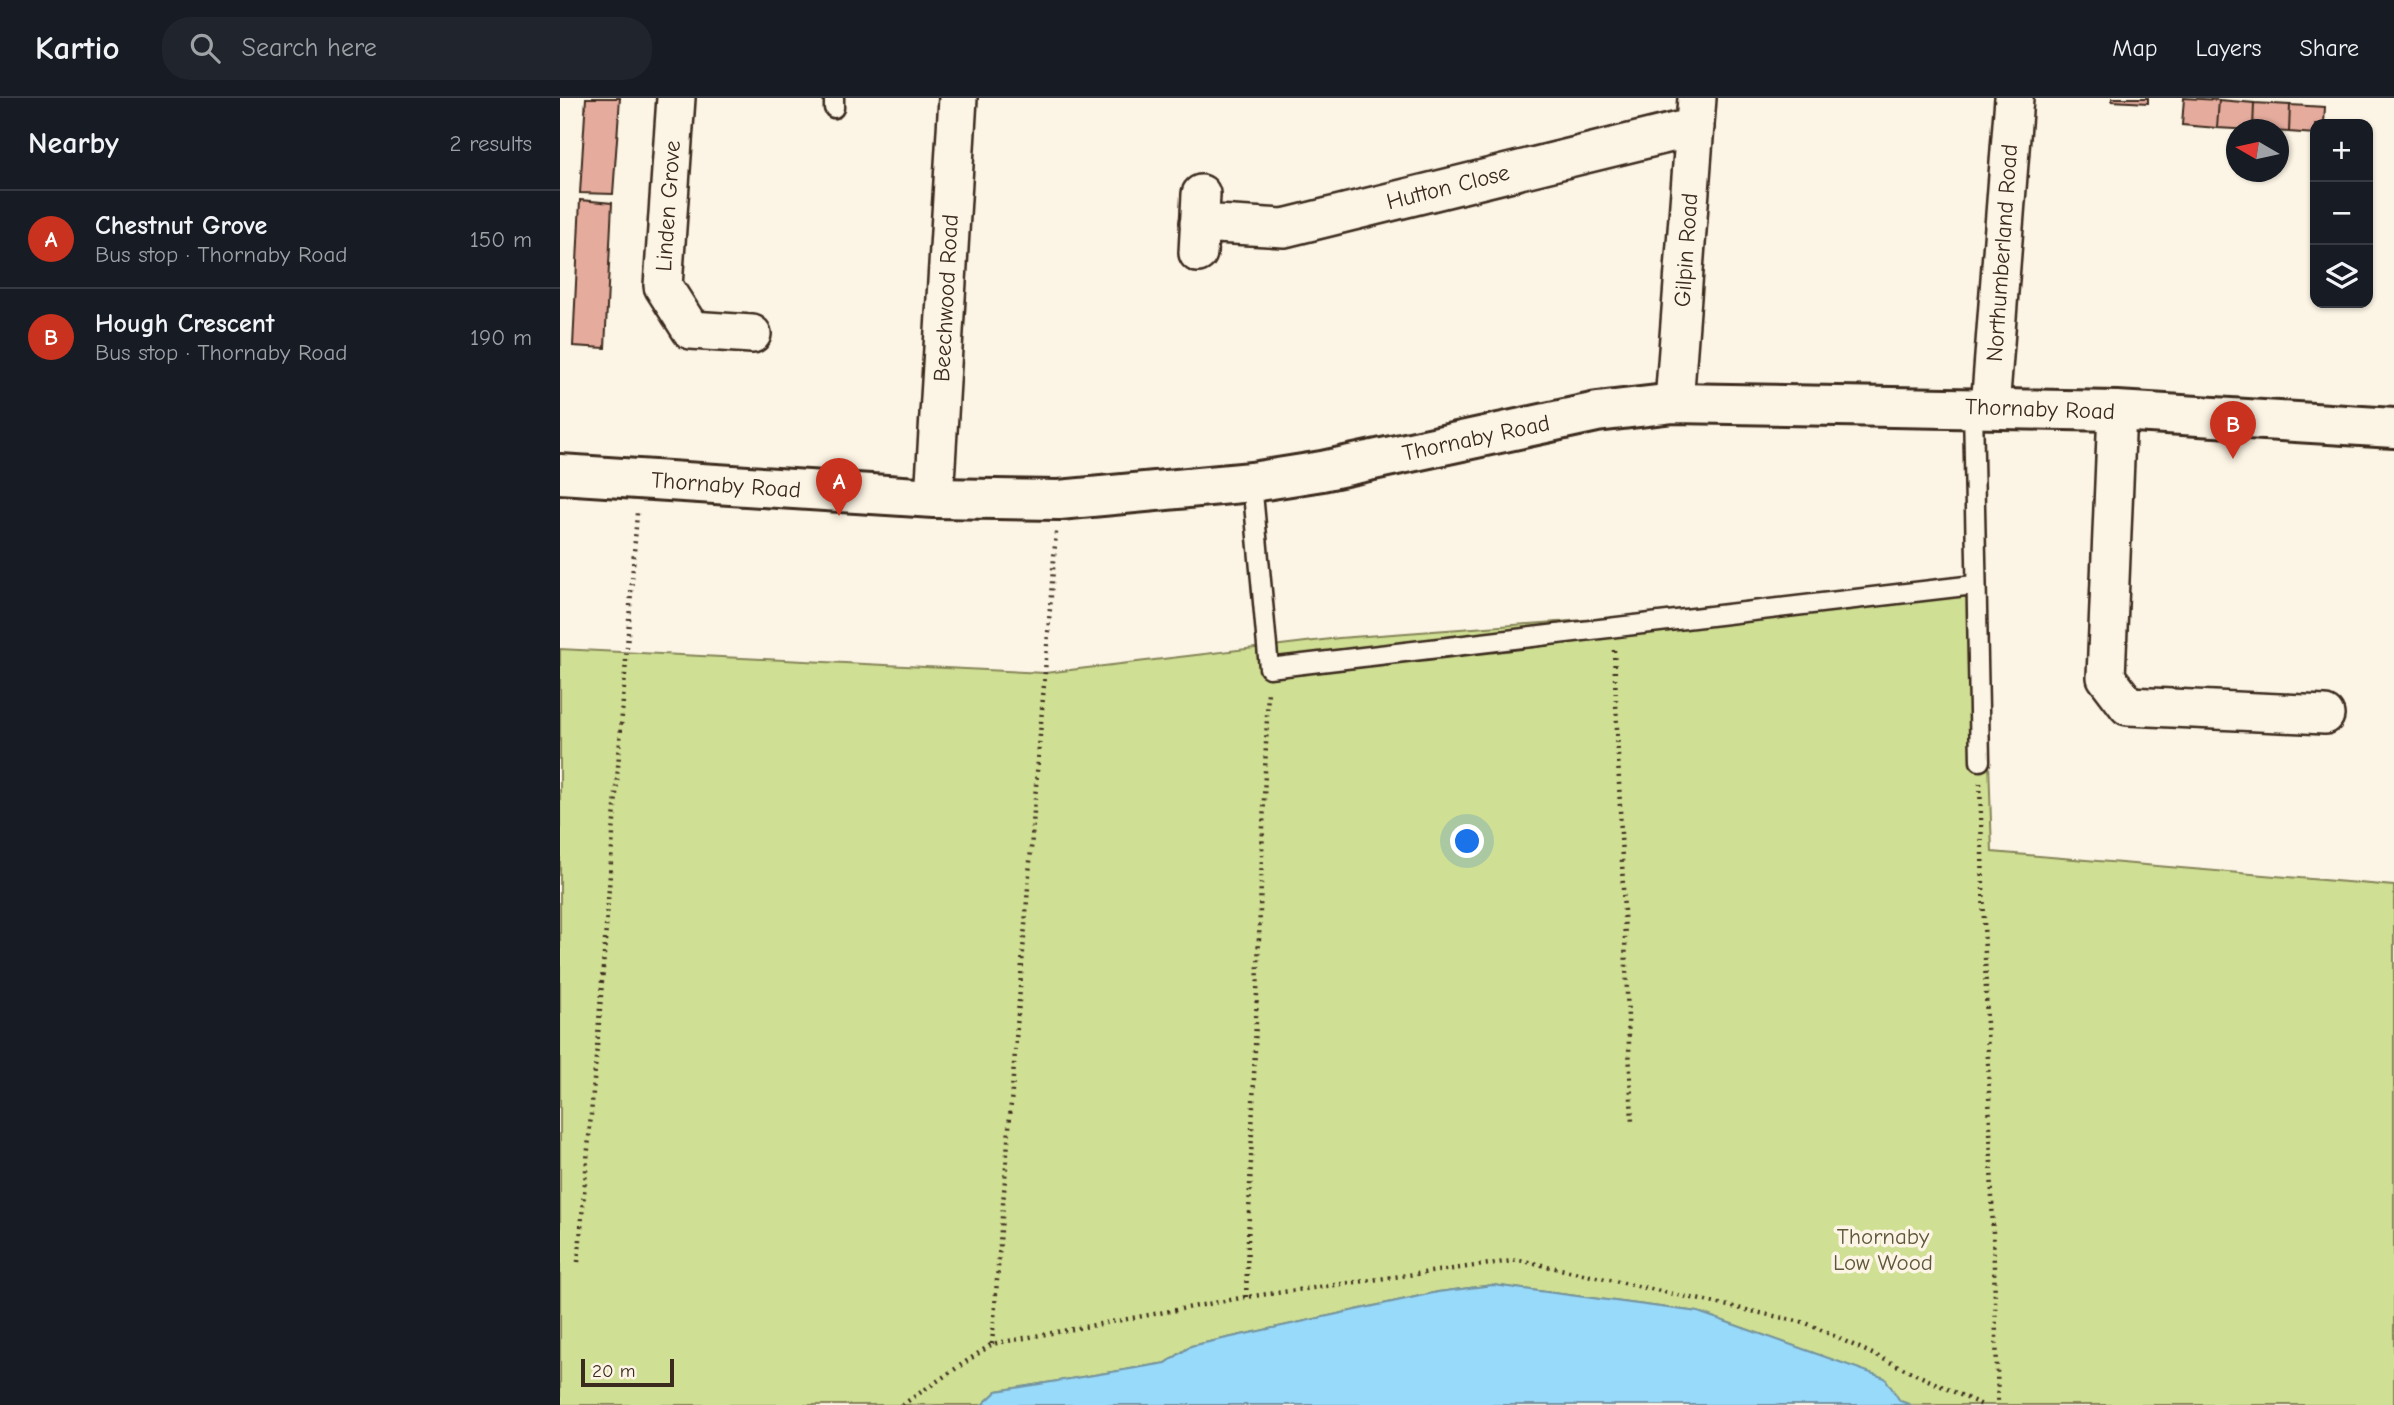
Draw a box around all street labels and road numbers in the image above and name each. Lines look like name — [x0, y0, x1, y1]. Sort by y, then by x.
street label: Linden Grove — [650, 140, 686, 272]
street label: Northumberland Road — [1981, 143, 2023, 363]
street label: Hutton Close — [1384, 159, 1512, 215]
street label: Gilpin Road — [1669, 192, 1703, 308]
street label: Beechwood Road — [928, 213, 964, 383]
street label: Thornaby Road — [1965, 393, 2115, 425]
street label: Thornaby Road — [1400, 409, 1552, 467]
street label: Thornaby Road — [650, 466, 802, 504]

